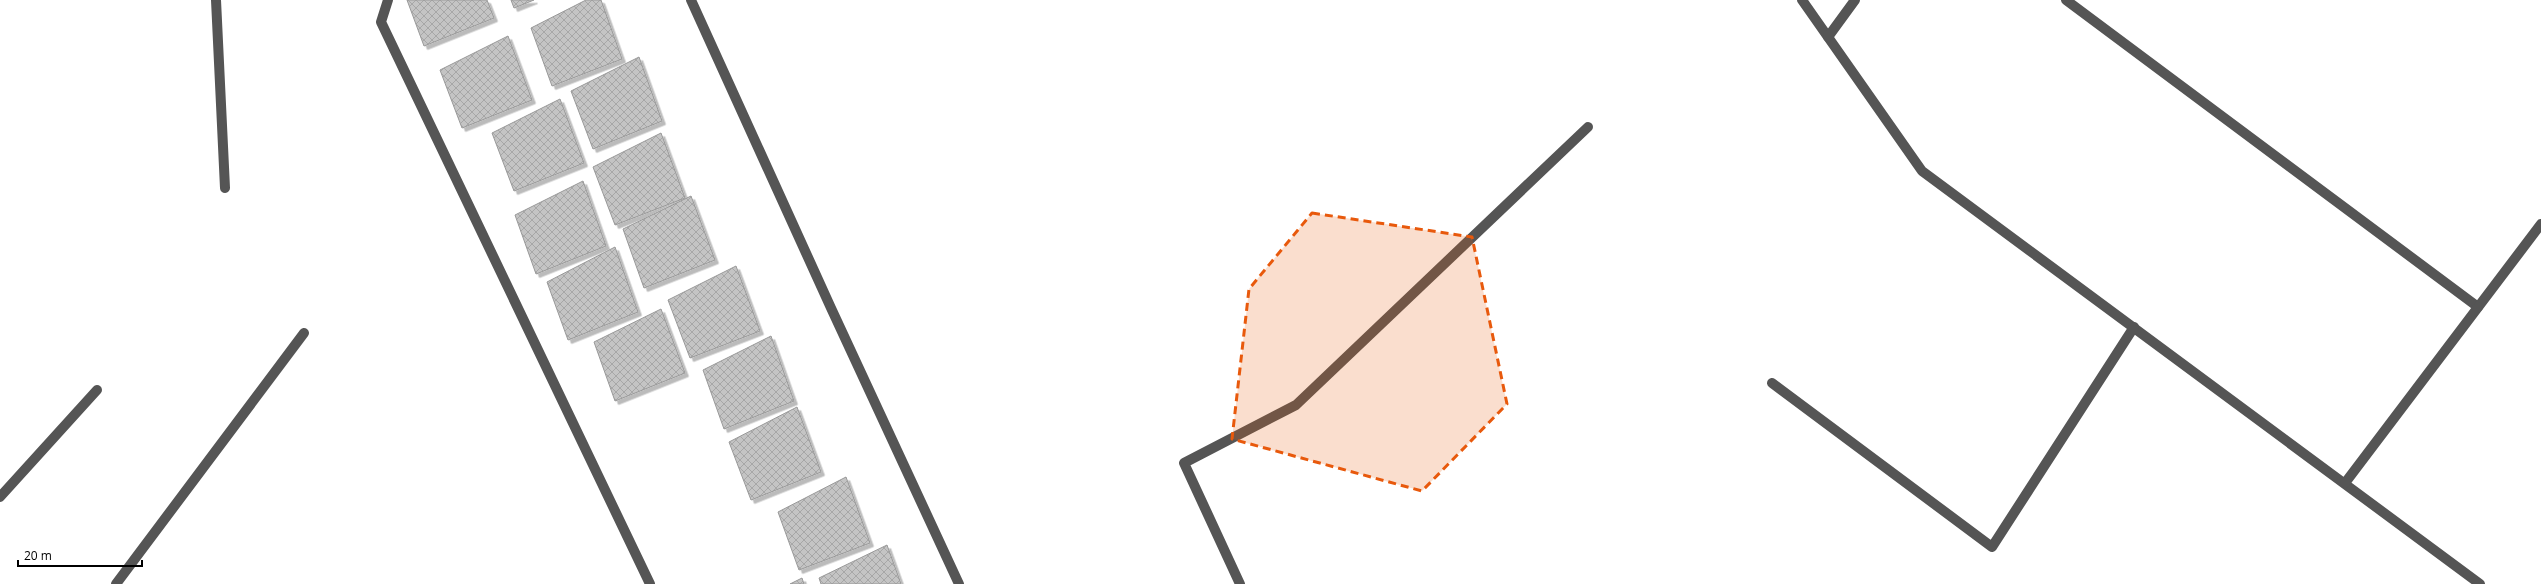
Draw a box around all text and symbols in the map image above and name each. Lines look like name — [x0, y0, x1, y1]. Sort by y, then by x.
scale bar — [18, 542, 142, 568]
text: 20 m — [24, 547, 52, 564]

